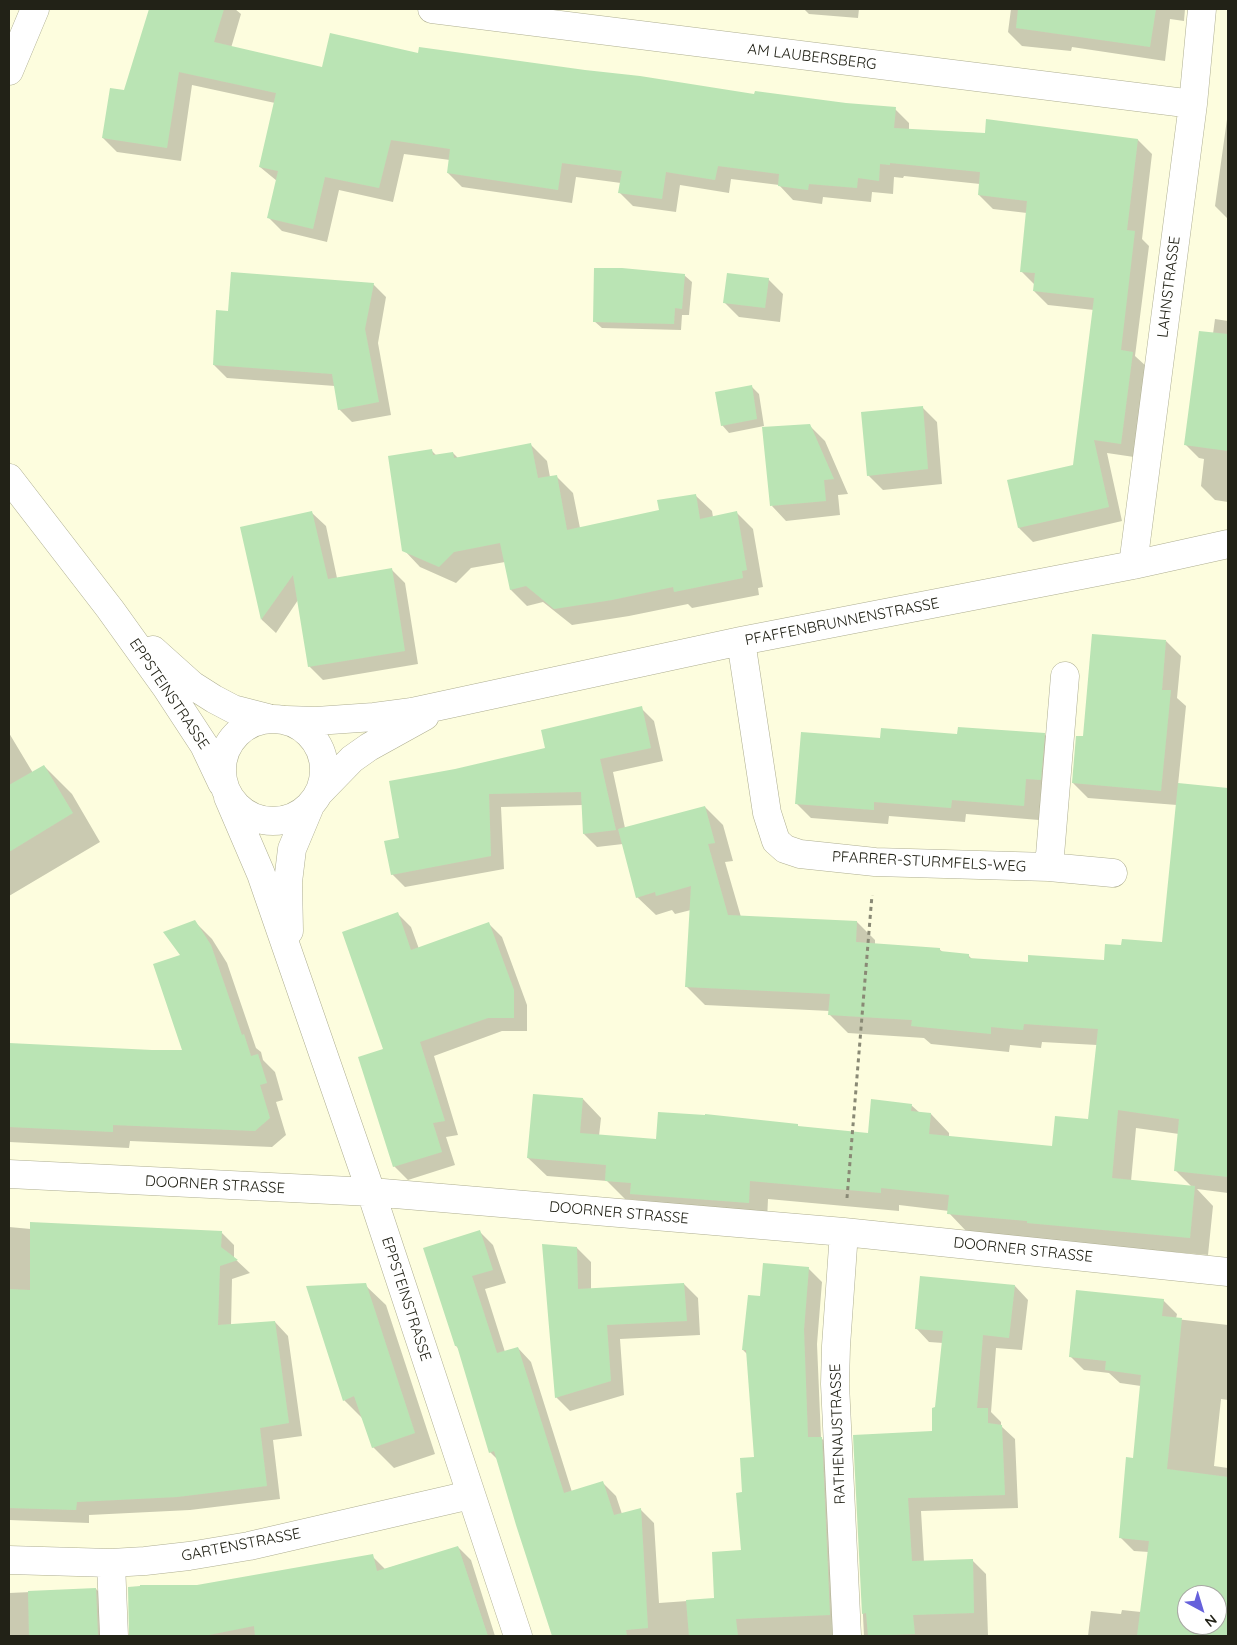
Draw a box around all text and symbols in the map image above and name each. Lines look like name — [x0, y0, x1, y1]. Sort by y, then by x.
street label: AM LAUBERSBERG — [746, 40, 878, 74]
street label: LAHNSTRASSE — [1154, 235, 1184, 339]
street label: PFAFFENBRUNNENSTRASSE — [743, 594, 941, 650]
street label: EPPSTEINSTRASSE — [125, 635, 213, 753]
street label: PFARRER-STURMFELS-WEG — [831, 848, 1027, 876]
street label: DOORNER STRASSE — [145, 1172, 285, 1198]
street label: DOORNER STRASSE — [548, 1198, 690, 1228]
street label: DOORNER STRASSE — [952, 1234, 1094, 1266]
street label: EPPSTEINSTRASSE — [377, 1235, 435, 1363]
street label: RATHENAUSTRASSE — [827, 1363, 849, 1505]
street label: GARTENSTRASSE — [180, 1525, 302, 1565]
north arrow — [1177, 1585, 1227, 1635]
text: N — [1201, 1611, 1220, 1631]

